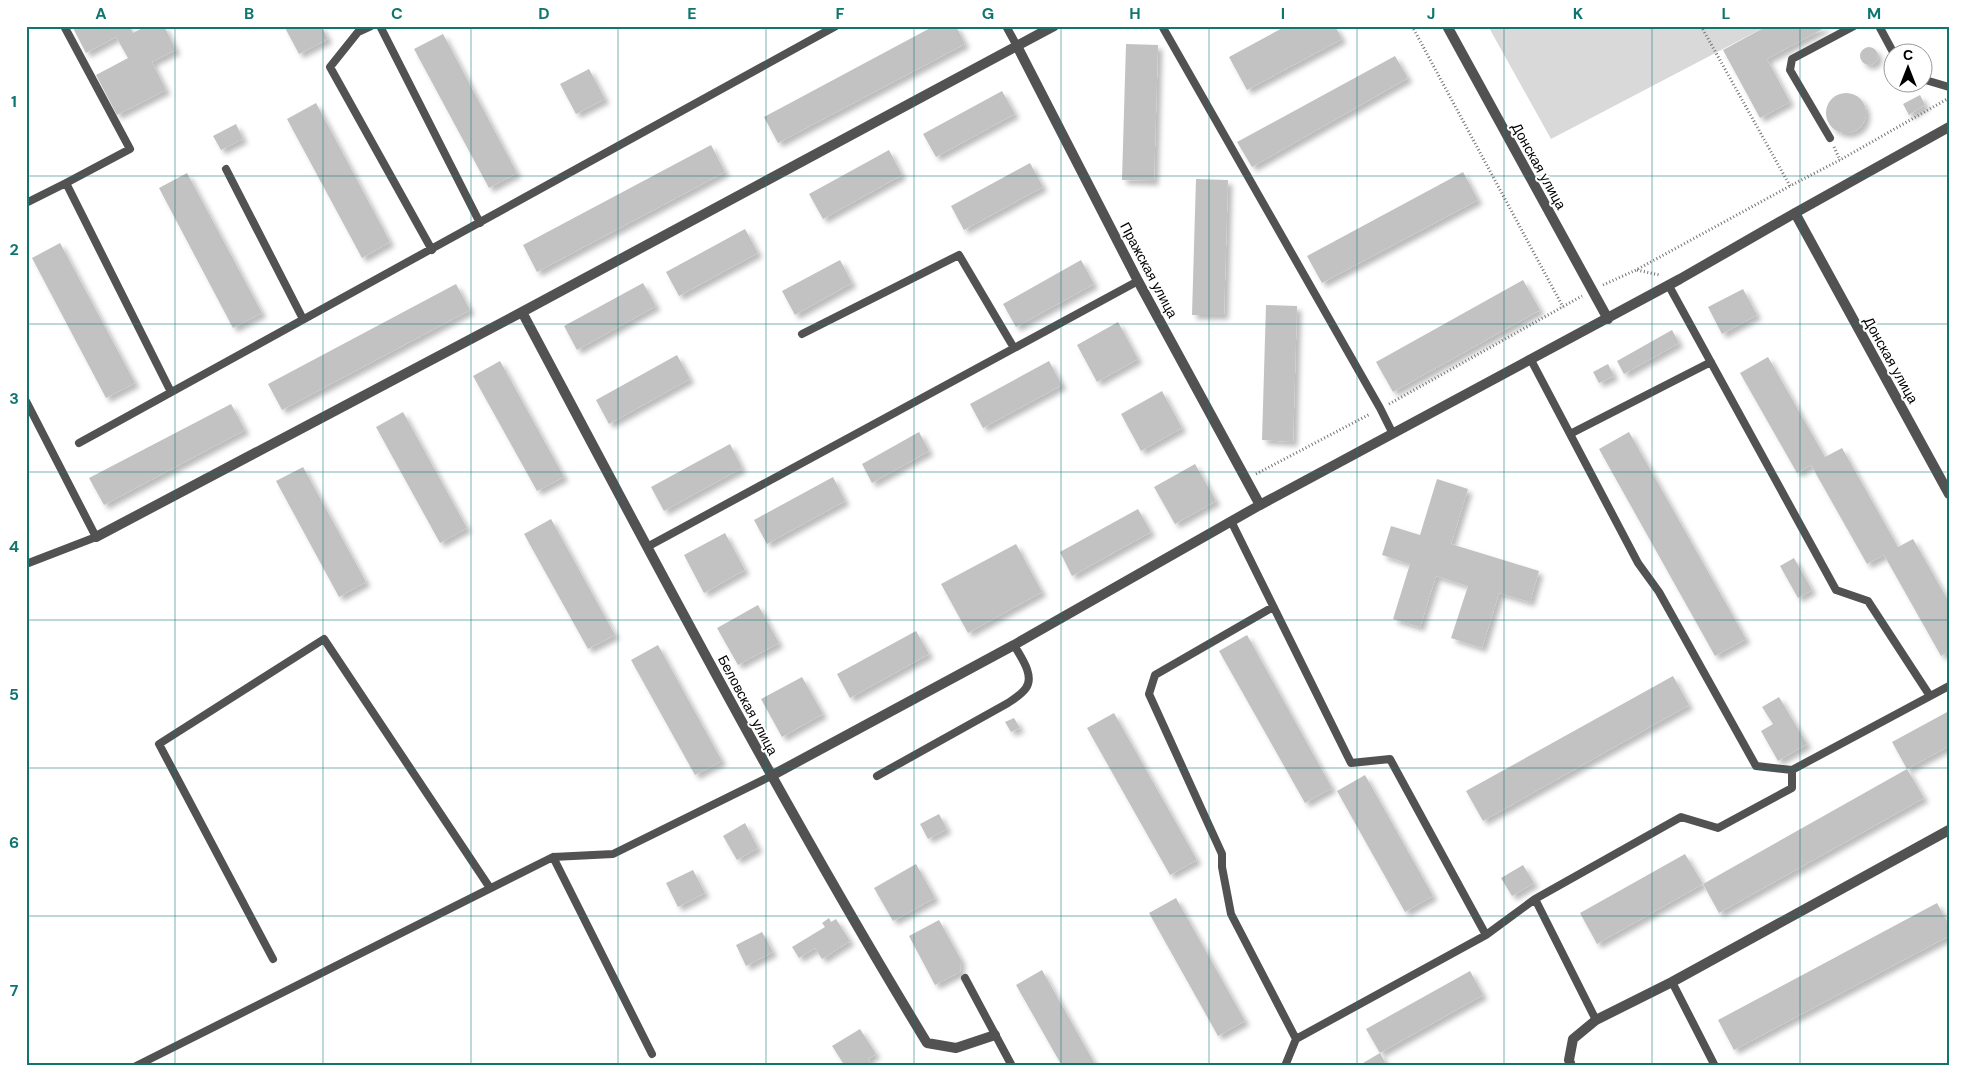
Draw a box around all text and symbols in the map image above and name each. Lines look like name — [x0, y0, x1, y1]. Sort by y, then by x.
text: A — [95, 3, 107, 24]
text: B — [244, 3, 254, 24]
text: C — [391, 3, 403, 24]
text: D — [538, 3, 550, 24]
text: E — [687, 3, 697, 24]
text: F — [836, 3, 845, 24]
text: G — [982, 3, 994, 24]
text: H — [1129, 3, 1141, 24]
text: I — [1281, 3, 1285, 24]
text: J — [1427, 3, 1435, 24]
text: K — [1573, 3, 1584, 24]
text: L — [1722, 3, 1731, 24]
text: M — [1867, 3, 1881, 24]
north arrow — [1882, 42, 1932, 92]
text: С — [1903, 46, 1913, 64]
text: 1 — [11, 91, 17, 112]
street label: Донская улица — [1508, 120, 1570, 213]
street label: Пражская улица — [1116, 219, 1182, 321]
text: 2 — [9, 239, 19, 260]
street label: Донская улица — [1860, 314, 1922, 407]
text: 3 — [9, 388, 19, 409]
text: 4 — [9, 536, 19, 557]
street label: Беловская улица — [714, 652, 782, 758]
text: 5 — [9, 684, 19, 705]
text: 6 — [9, 832, 19, 853]
text: 7 — [10, 980, 19, 1001]

